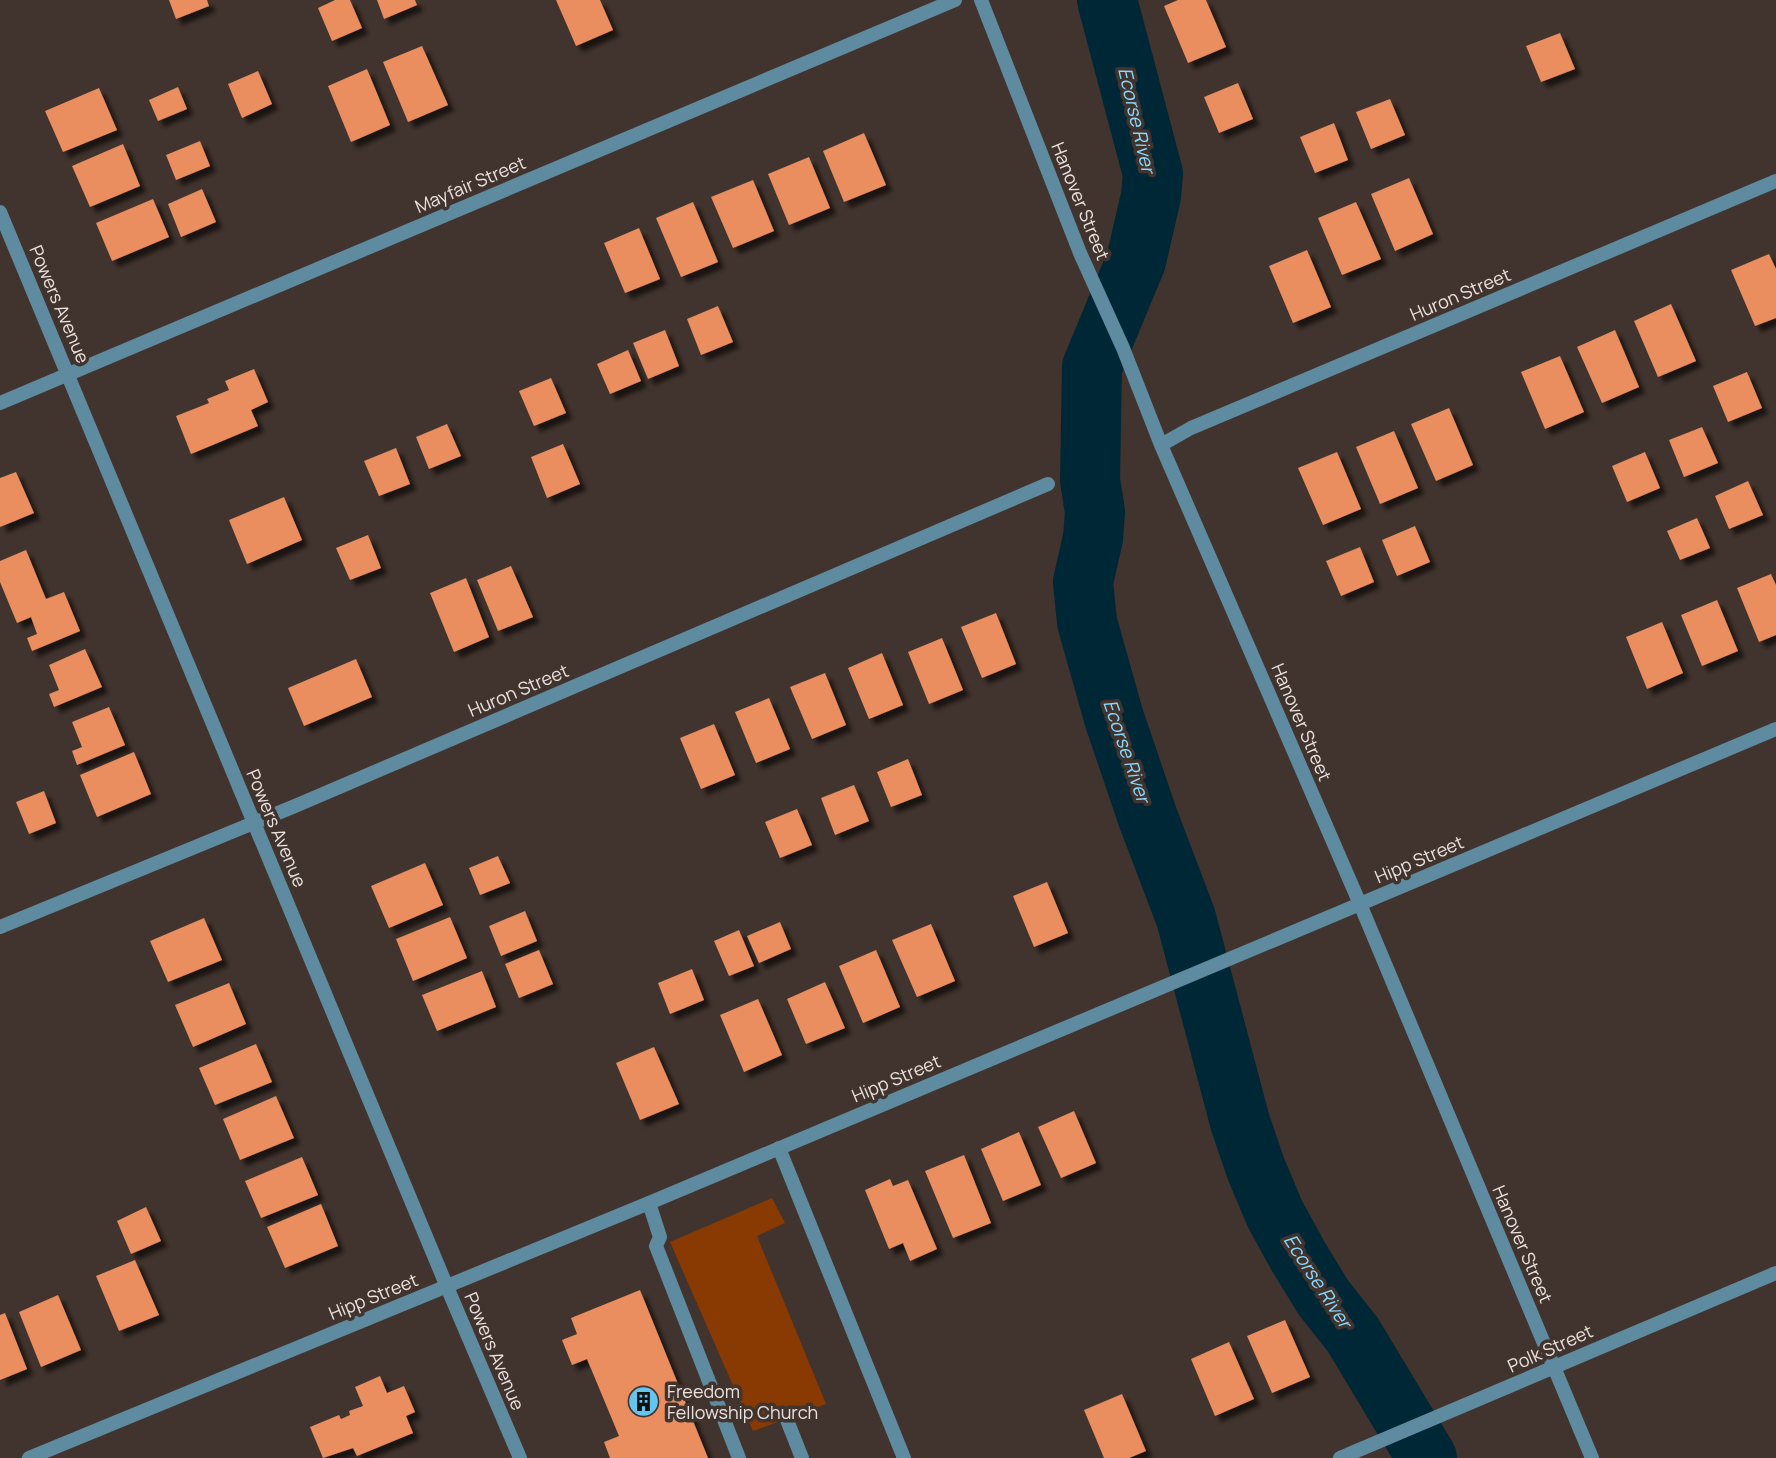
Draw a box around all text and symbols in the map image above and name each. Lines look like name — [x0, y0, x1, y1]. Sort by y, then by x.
water label: Ecorse River — [1112, 65, 1162, 177]
street label: Hanover Street — [1046, 138, 1116, 264]
street label: Mayfair Street — [411, 150, 529, 218]
street label: Powers Avenue — [24, 241, 96, 367]
street label: Huron Street — [1406, 262, 1514, 326]
street label: Huron Street — [464, 658, 572, 722]
street label: Hanover Street — [1266, 660, 1338, 784]
water label: Ecorse River — [1097, 696, 1157, 808]
street label: Powers Avenue — [241, 765, 313, 891]
street label: Hipp Street — [1371, 830, 1467, 888]
street label: Hipp Street — [848, 1049, 944, 1107]
street label: Hanover Street — [1487, 1182, 1559, 1306]
water label: Ecorse River — [1278, 1229, 1359, 1335]
street label: Hipp Street — [325, 1267, 421, 1325]
street label: Powers Avenue — [459, 1288, 531, 1414]
street label: Polk Street — [1504, 1319, 1596, 1377]
place label: Freedom Fellowship Church — [667, 1379, 818, 1424]
building icon: Freedom Fellowship Church — [627, 1384, 661, 1418]

